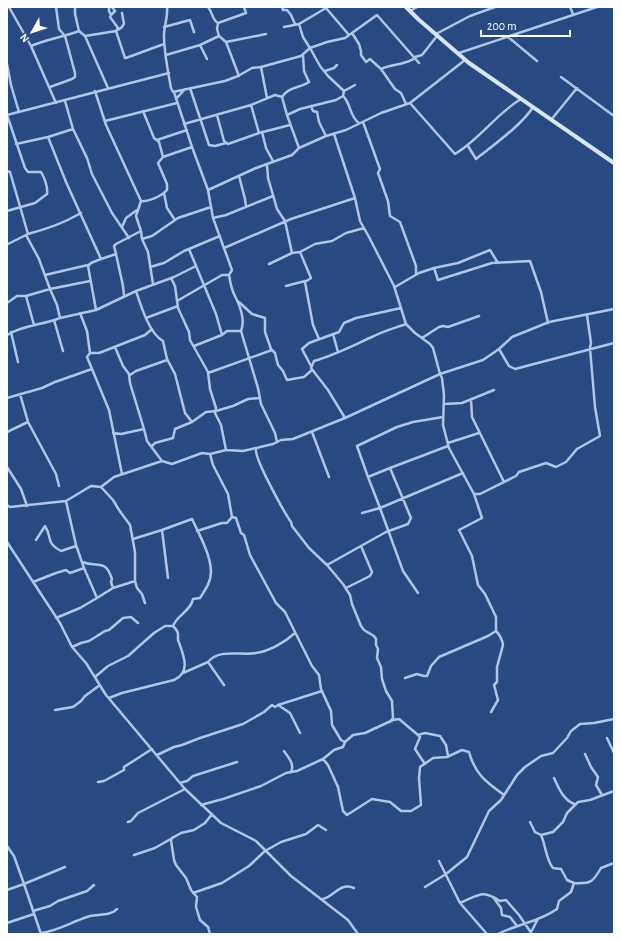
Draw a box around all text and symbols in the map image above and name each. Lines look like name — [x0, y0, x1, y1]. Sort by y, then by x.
north arrow — [12, 12, 52, 52]
scale bar — [481, 12, 570, 38]
text: 200 m — [487, 20, 517, 32]
text: N — [18, 32, 31, 44]

